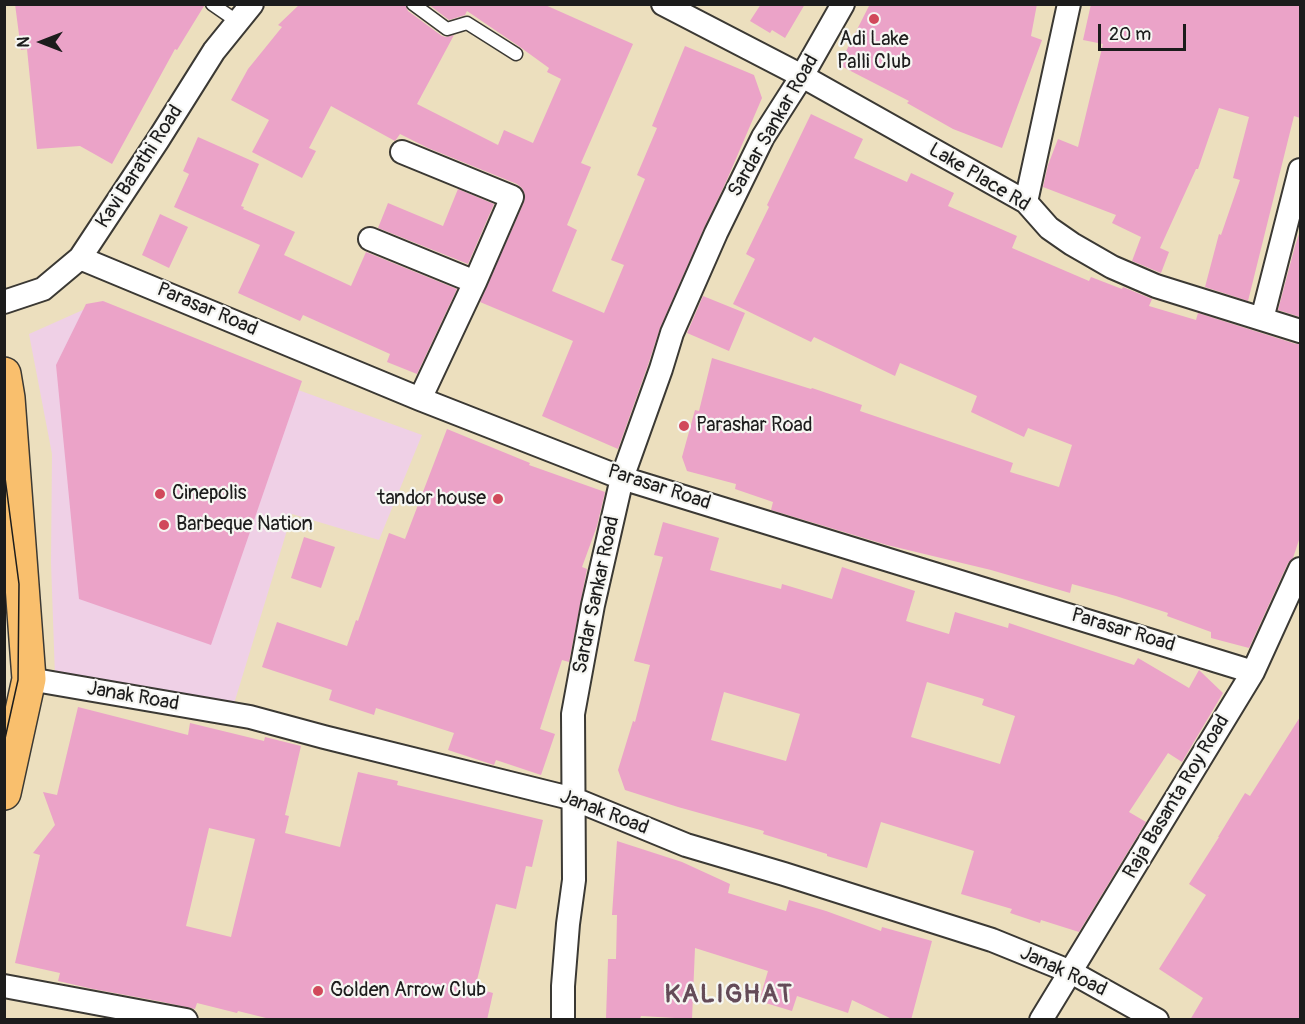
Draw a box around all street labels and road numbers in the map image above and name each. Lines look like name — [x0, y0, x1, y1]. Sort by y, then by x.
street label: Sardar Sankar Road — [723, 51, 825, 201]
street label: Kavi Barathi Road — [91, 101, 189, 233]
street label: Lake Place Rd — [924, 138, 1034, 218]
street label: Parasar Road — [153, 278, 261, 342]
street label: Parasar Road — [604, 460, 714, 516]
street label: Sardar Sankar Road — [569, 514, 625, 676]
street label: Parasar Road — [1068, 604, 1178, 658]
street label: Janak Road — [85, 677, 181, 717]
street label: Raja Basanta Roy Road — [1119, 711, 1235, 883]
street label: Janak Road — [556, 785, 652, 841]
street label: Janak Road — [1016, 941, 1110, 1003]

